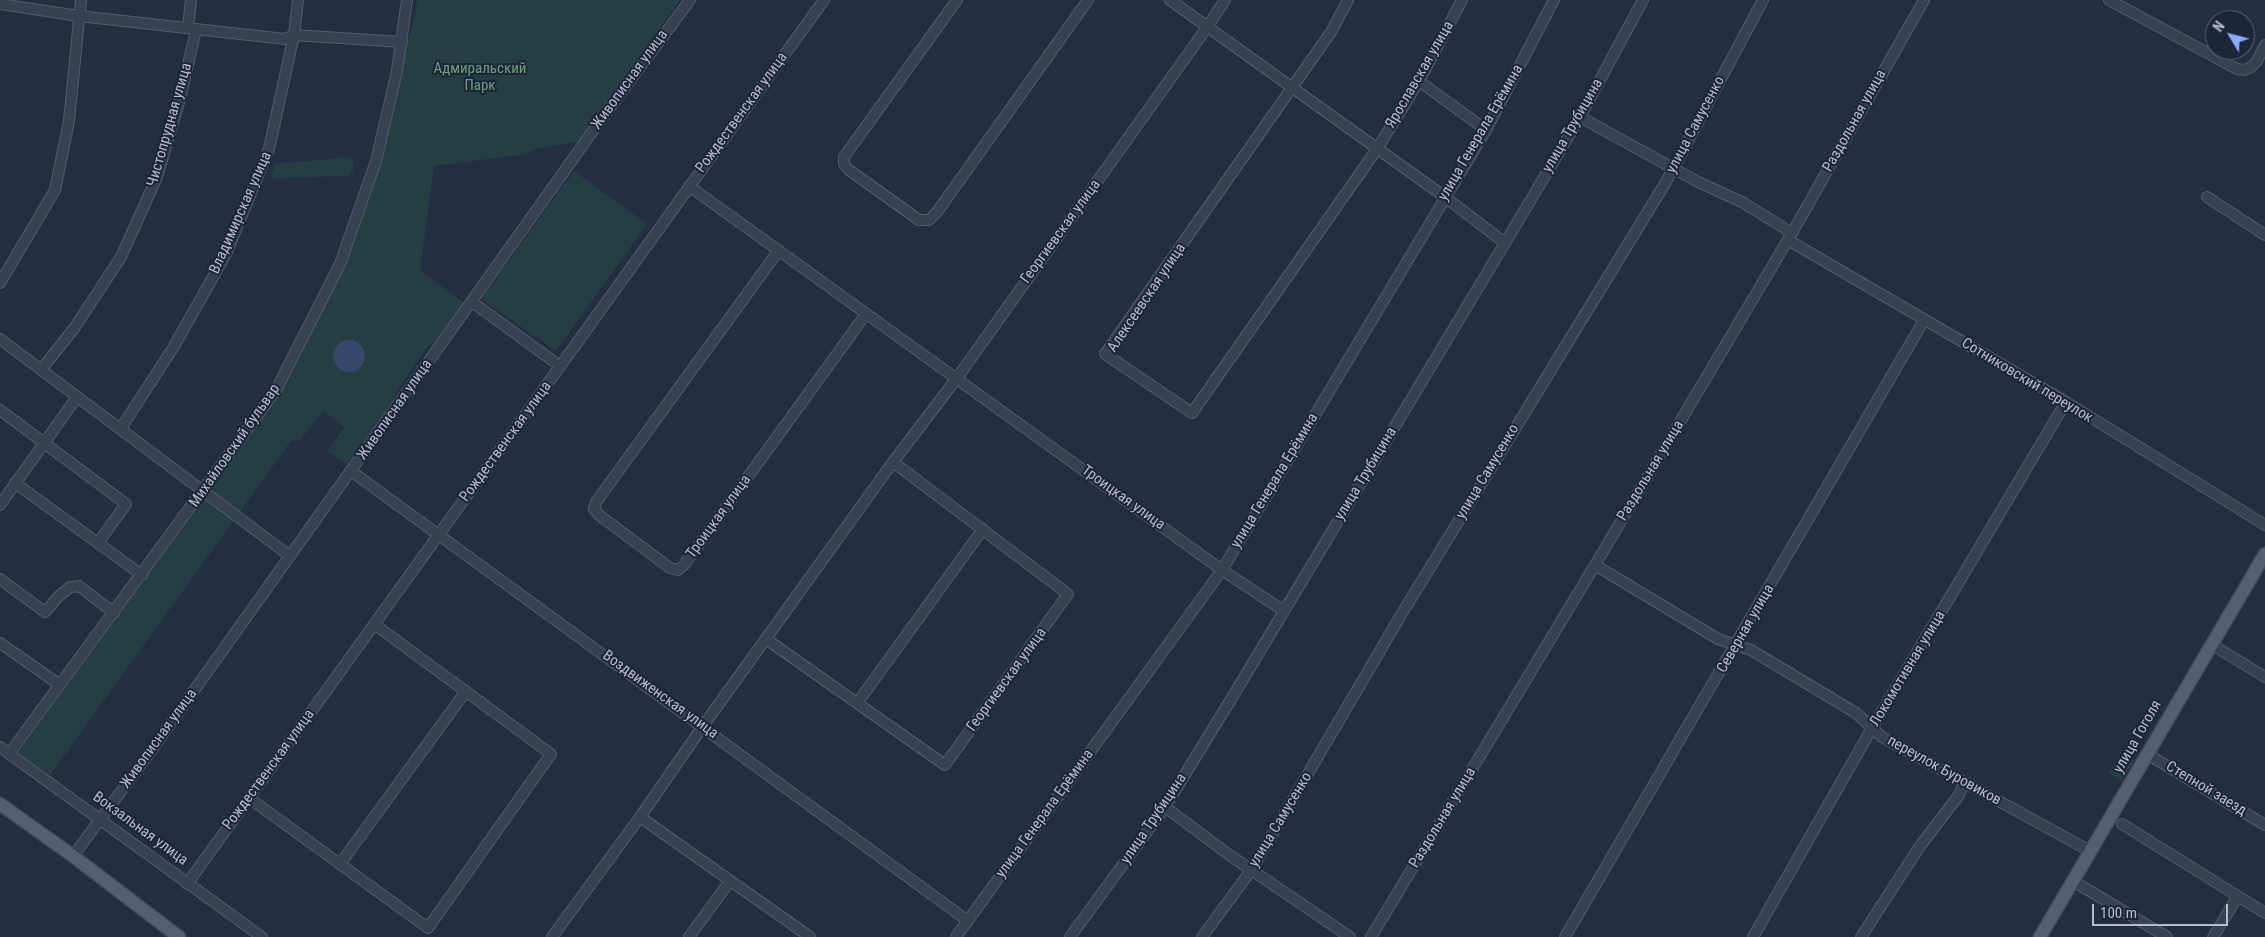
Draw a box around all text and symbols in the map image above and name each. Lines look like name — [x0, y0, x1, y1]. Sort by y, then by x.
north arrow — [2205, 10, 2255, 60]
street label: Ярославская улица — [1382, 18, 1458, 132]
text: N — [2210, 18, 2228, 35]
street label: Живописная улица — [588, 27, 672, 133]
street label: Рождественская улица — [692, 49, 792, 177]
park label: Адмиральский Парк — [434, 60, 526, 95]
street label: Чистопрудная улица — [144, 61, 196, 189]
street label: улица Генерала Ерёмина — [1435, 62, 1527, 204]
street label: Раздольная улица — [1819, 67, 1891, 175]
street label: улица Самусенко — [1663, 73, 1729, 177]
street label: улица Трубицина — [1539, 76, 1607, 176]
street label: Владимирская улица — [206, 149, 276, 277]
street label: Георгиевская улица — [1017, 177, 1105, 287]
street label: Алексеевская улица — [1104, 240, 1190, 356]
street label: Сотниковский переулок — [1958, 335, 2096, 427]
street label: Живописная улица — [354, 356, 436, 464]
street label: Рождественская улица — [456, 378, 556, 506]
street label: Михайловский бульвар — [186, 381, 284, 511]
street label: улица Генерала Ерёмина — [1228, 410, 1322, 552]
street label: Раздольная улица — [1614, 417, 1688, 525]
street label: улица Самусенко — [1453, 421, 1523, 523]
street label: улица Трубицина — [1331, 424, 1401, 524]
street label: Троицкая улица — [1078, 462, 1168, 534]
street label: Троицкая улица — [683, 472, 755, 562]
street label: Северная улица — [1713, 582, 1779, 676]
street label: Локомотивная улица — [1866, 608, 1950, 730]
street label: Георгиевская улица — [963, 625, 1051, 735]
street label: Воздвиженская улица — [599, 647, 721, 743]
street label: Живописная улица — [117, 686, 201, 792]
street label: улица Гоголя — [2110, 697, 2166, 777]
street label: Рождественская улица — [219, 706, 319, 834]
street label: переулок Буровиков — [1884, 732, 2004, 810]
street label: улица Генерала Ерёмина — [992, 746, 1098, 882]
street label: Степной заезд — [2162, 758, 2250, 820]
street label: Раздольная улица — [1406, 764, 1480, 872]
street label: улица Самусенко — [1246, 769, 1316, 871]
street label: улица Трубицина — [1117, 770, 1191, 868]
street label: Вокзальная улица — [89, 788, 191, 870]
scale bar — [2095, 894, 2231, 926]
text: 100 m — [2100, 904, 2137, 922]

